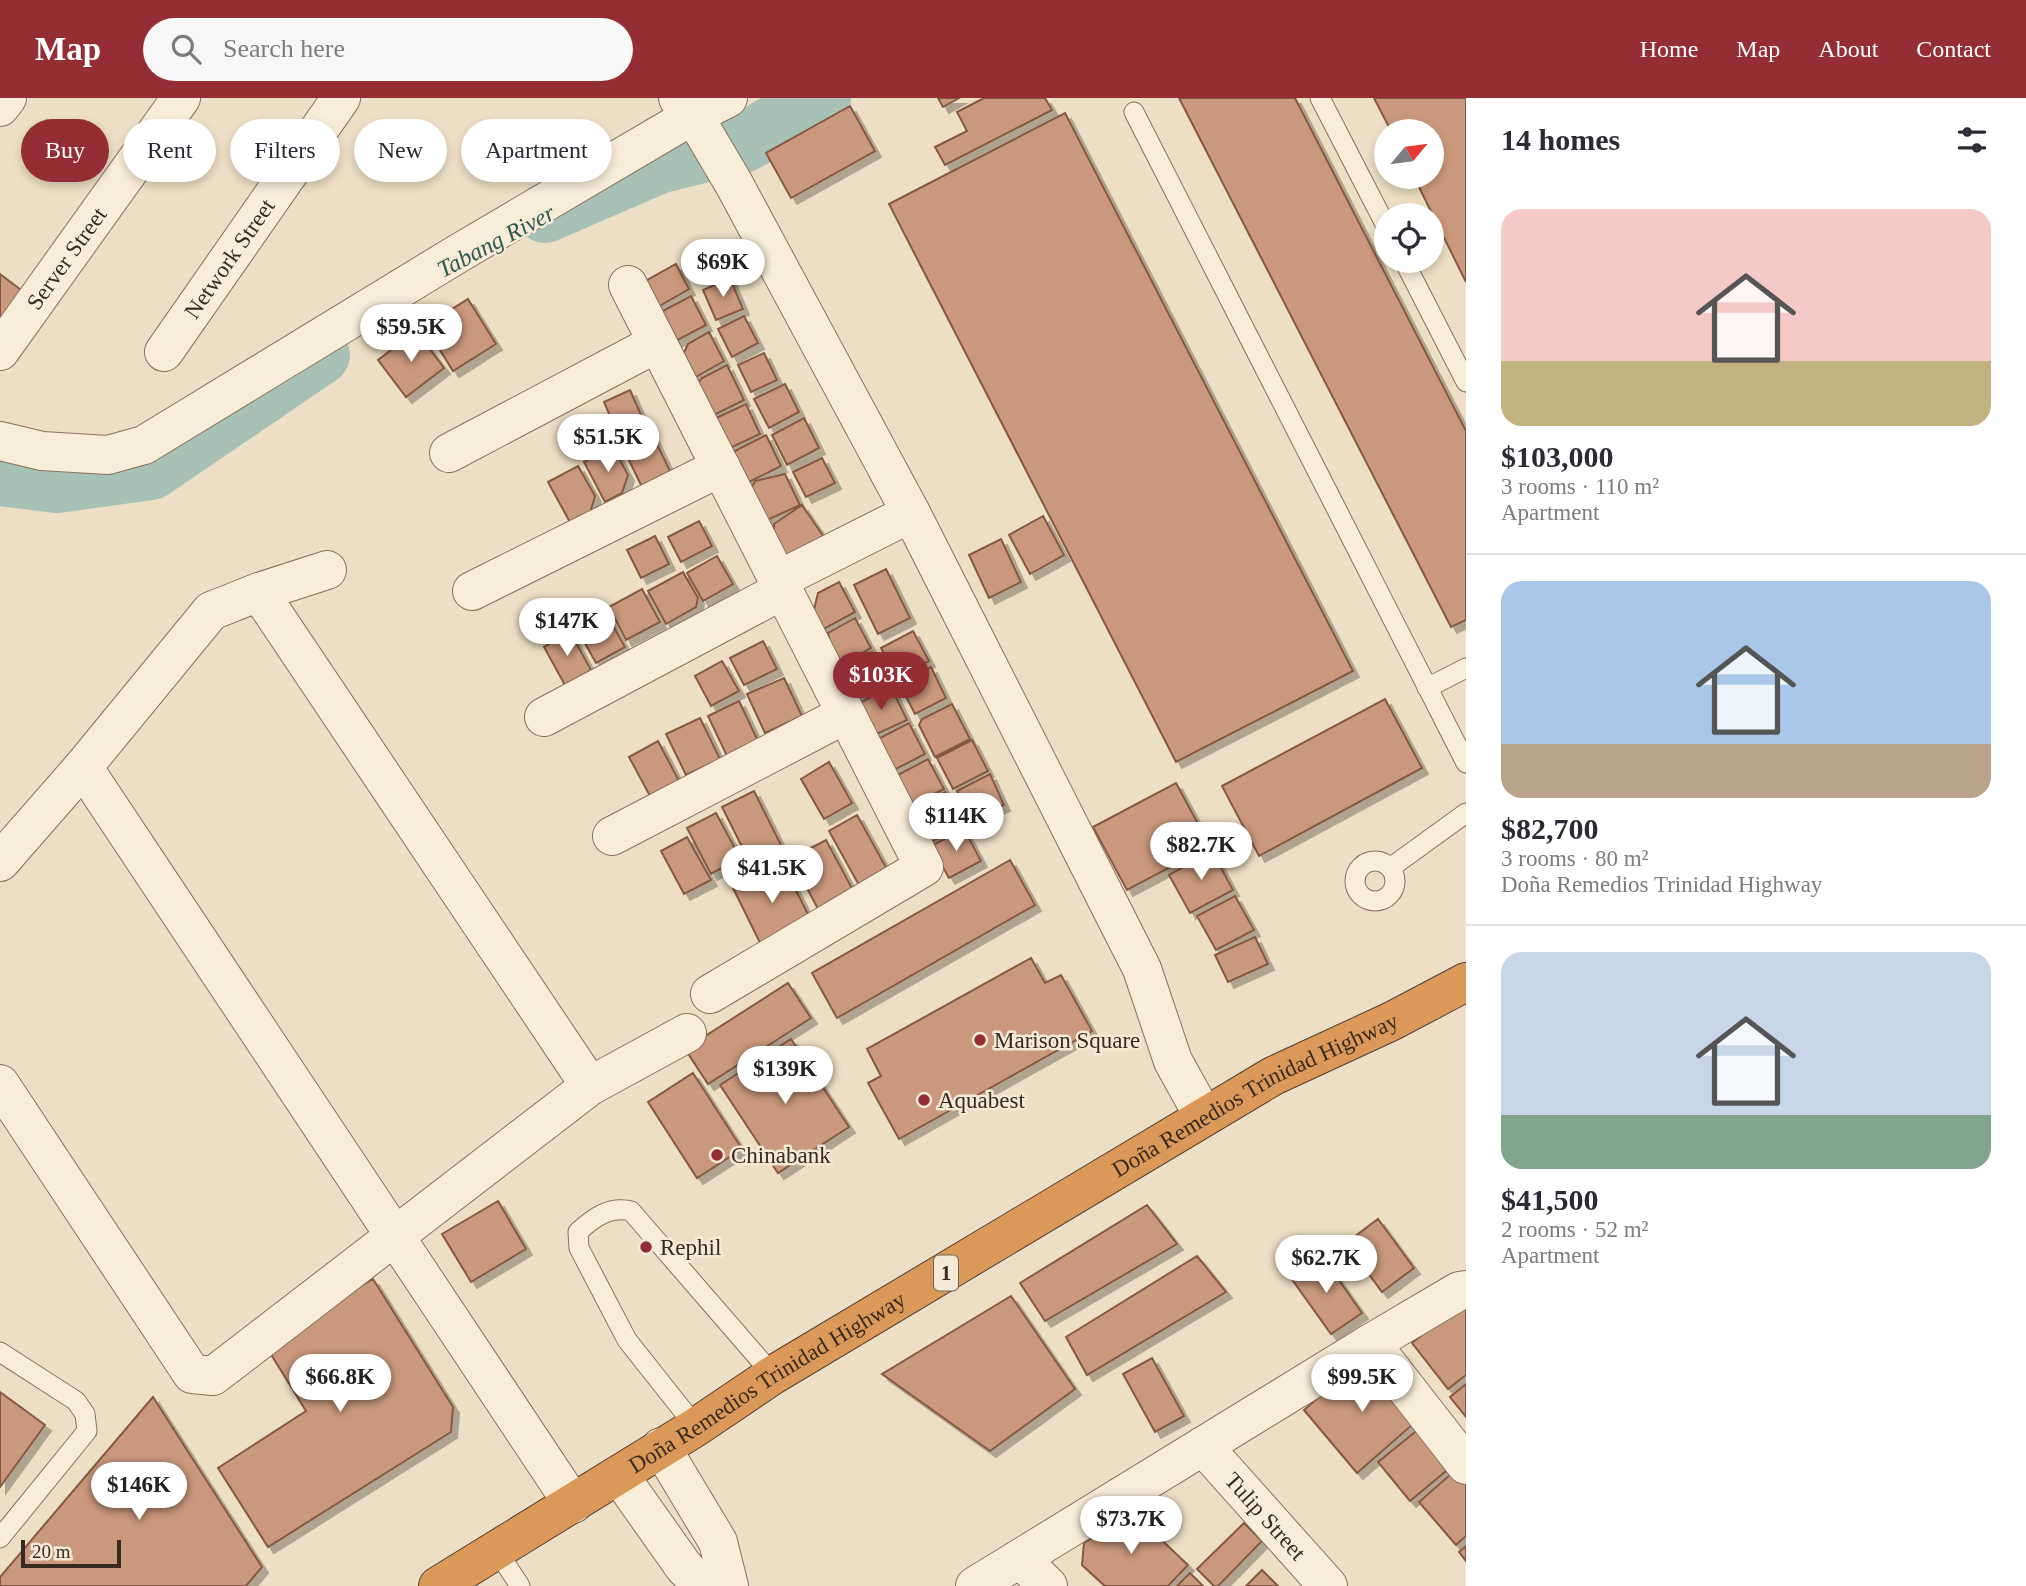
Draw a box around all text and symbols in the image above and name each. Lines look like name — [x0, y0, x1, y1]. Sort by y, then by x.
search box — [143, 18, 633, 81]
icon: search — [167, 30, 205, 68]
text: Map — [35, 31, 101, 67]
text: Search here — [223, 34, 345, 63]
text: Home — [1640, 36, 1698, 62]
text: Map — [1736, 36, 1780, 62]
text: About — [1818, 36, 1878, 62]
text: Contact — [1916, 36, 1991, 62]
chip: Buy — [21, 119, 109, 182]
chip: Rent — [123, 119, 216, 182]
chip: Filters — [230, 119, 340, 182]
chip: New — [354, 119, 447, 182]
chip: Apartment — [461, 119, 612, 182]
north arrow — [1374, 119, 1444, 189]
map controls — [1374, 119, 1444, 273]
icon: filters — [1953, 121, 1991, 159]
text: 14 homes — [1501, 123, 1620, 156]
street label: Network Street — [179, 193, 280, 323]
water label: Tabang River — [433, 199, 560, 283]
street label: Server Street — [21, 202, 112, 314]
button: locate — [1374, 203, 1444, 273]
pin: $69K — [682, 240, 764, 299]
text: $69K — [697, 249, 749, 274]
icon: home — [1683, 255, 1809, 381]
pin: $59.5K — [354, 304, 468, 364]
text: $59.5K — [376, 314, 446, 339]
pin: $51.5K — [551, 414, 665, 474]
text: $51.5K — [573, 424, 643, 449]
text: $103,000 — [1501, 440, 1614, 473]
text: 3 rooms · 110 m² — [1501, 474, 1659, 499]
text: Apartment — [1501, 500, 1599, 525]
pin: $147K — [518, 598, 616, 658]
text: $147K — [535, 608, 599, 633]
icon: home — [1683, 627, 1809, 753]
pin: $103K — [832, 652, 930, 712]
text: $103K — [849, 662, 913, 687]
pin: $114K — [907, 794, 1005, 853]
text: $114K — [925, 803, 987, 828]
text: $82,700 — [1501, 812, 1599, 845]
pin: $82.7K — [1144, 822, 1258, 882]
text: $82.7K — [1166, 832, 1236, 857]
pin: $41.5K — [715, 846, 829, 905]
text: 3 rooms · 80 m² — [1501, 846, 1648, 871]
text: $41.5K — [737, 855, 807, 880]
text: Doña Remedios Trinidad Highway — [1501, 872, 1822, 897]
icon: home — [1683, 998, 1809, 1124]
street label: Doña Remedios Trinidad Highway — [1108, 1007, 1402, 1182]
place label: Marison Square — [994, 1028, 1140, 1053]
marker: Marison Square — [972, 1032, 988, 1048]
pin: $139K — [736, 1046, 834, 1106]
text: $139K — [753, 1056, 817, 1081]
place label: Aquabest — [938, 1088, 1025, 1113]
marker: Aquabest — [916, 1092, 932, 1108]
place label: Chinabank — [731, 1143, 831, 1168]
marker: Chinabank — [709, 1147, 725, 1163]
text: $41,500 — [1501, 1183, 1599, 1216]
text: 2 rooms · 52 m² — [1501, 1217, 1648, 1242]
place label: Rephil — [660, 1235, 721, 1260]
pin: $62.7K — [1269, 1236, 1383, 1295]
marker: Rephil — [638, 1239, 654, 1255]
text: Apartment — [1501, 1243, 1599, 1268]
text: $62.7K — [1291, 1245, 1361, 1270]
road number: 1 — [934, 1256, 958, 1290]
street label: Doña Remedios Trinidad Highway — [624, 1286, 910, 1478]
pin: $66.8K — [283, 1354, 397, 1414]
pin: $99.5K — [1305, 1354, 1419, 1414]
text: $66.8K — [305, 1364, 375, 1389]
text: $99.5K — [1327, 1364, 1397, 1389]
pin: $146K — [90, 1462, 188, 1522]
street label: Tulip Street — [1220, 1467, 1311, 1565]
text: $146K — [107, 1472, 171, 1497]
pin: $73.7K — [1074, 1496, 1188, 1556]
text: $73.7K — [1096, 1506, 1166, 1531]
scale bar — [21, 1537, 121, 1569]
text: 20 m — [32, 1541, 71, 1562]

